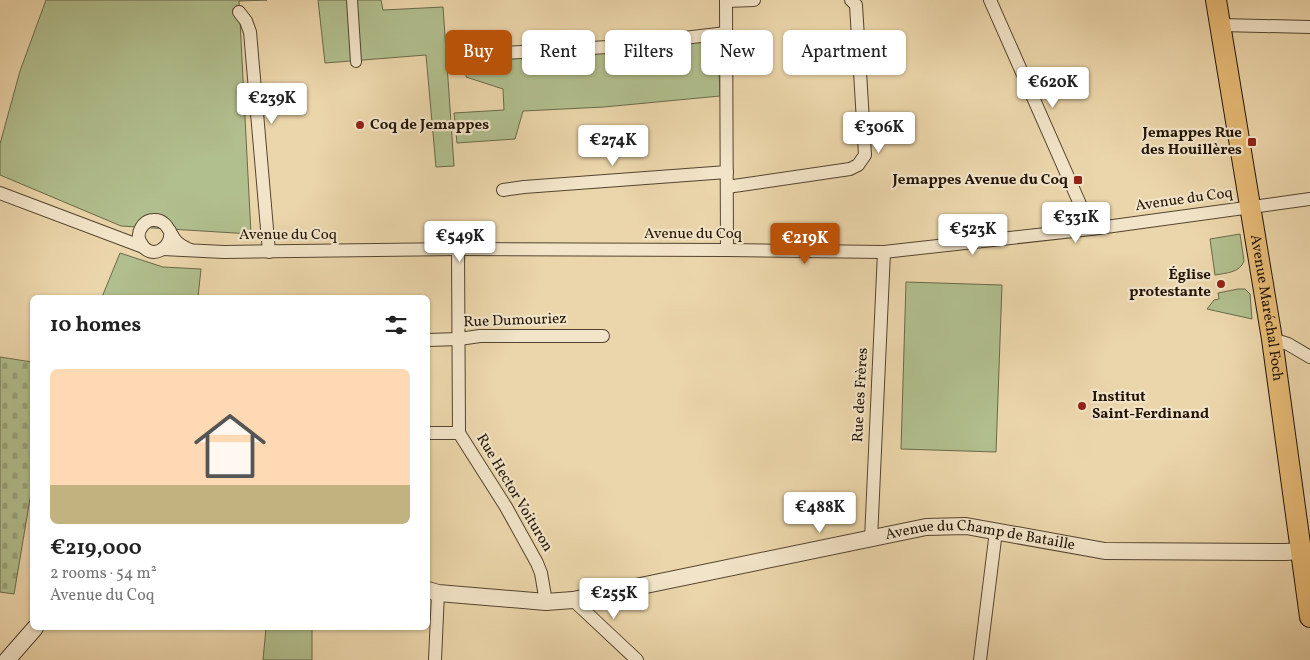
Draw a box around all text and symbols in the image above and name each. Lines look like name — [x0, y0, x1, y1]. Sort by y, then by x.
chip: Buy — [445, 30, 512, 75]
chip: Rent — [522, 30, 595, 75]
chip: Filters — [605, 30, 691, 75]
chip: New — [701, 30, 773, 75]
chip: Apartment — [783, 30, 906, 75]
pin: €620K — [1018, 66, 1088, 109]
text: €620K — [1028, 72, 1078, 94]
pin: €239K — [237, 82, 307, 125]
text: €239K — [248, 88, 296, 110]
pin: €306K — [844, 112, 914, 154]
place label: Coq de Jemappes — [370, 115, 489, 136]
text: €306K — [854, 117, 904, 139]
marker: Coq de Jemappes — [354, 119, 366, 131]
place label: Jemappes Rue des Houillères — [1141, 123, 1242, 161]
pin: €274K — [578, 124, 648, 167]
text: €274K — [589, 130, 637, 152]
marker: Jemappes Rue des Houillères — [1246, 136, 1258, 148]
place label: Jemappes Avenue du Coq — [891, 170, 1068, 191]
marker: Jemappes Avenue du Coq — [1072, 174, 1084, 186]
street label: Avenue du Coq — [1134, 183, 1235, 217]
pin: €331K — [1041, 202, 1111, 244]
text: €331K — [1053, 207, 1099, 229]
pin: €523K — [938, 214, 1008, 256]
text: €523K — [949, 219, 997, 241]
pin: €549K — [425, 220, 495, 263]
pin: €219K — [770, 222, 840, 265]
street label: Avenue du Coq — [644, 224, 743, 245]
street label: Avenue du Coq — [239, 225, 338, 246]
text: €549K — [435, 226, 485, 248]
text: €219K — [782, 228, 828, 250]
street label: Avenue Maréchal Foch — [1244, 233, 1288, 383]
place label: Église protestante — [1129, 265, 1211, 303]
marker: Église protestante — [1215, 278, 1227, 290]
street label: Rue Dumouriez — [463, 309, 567, 333]
text: 10 homes — [50, 311, 141, 340]
icon: filters — [382, 311, 410, 339]
street label: Rue des Frères — [848, 347, 874, 443]
place label: Institut Saint-Ferdinand — [1092, 387, 1209, 425]
marker: Institut Saint-Ferdinand — [1076, 400, 1088, 412]
icon: home — [185, 401, 275, 491]
street label: Rue Hector Voituron — [470, 430, 558, 556]
pin: €488K — [785, 492, 855, 534]
text: €488K — [795, 497, 845, 519]
street label: Avenue du Champ de Bataille — [883, 515, 1077, 556]
text: €219,000 — [50, 534, 142, 563]
text: 2 rooms · 54 m² — [50, 563, 157, 585]
pin: €255K — [579, 578, 649, 620]
text: €255K — [590, 583, 638, 605]
text: Avenue du Coq — [50, 585, 154, 607]

